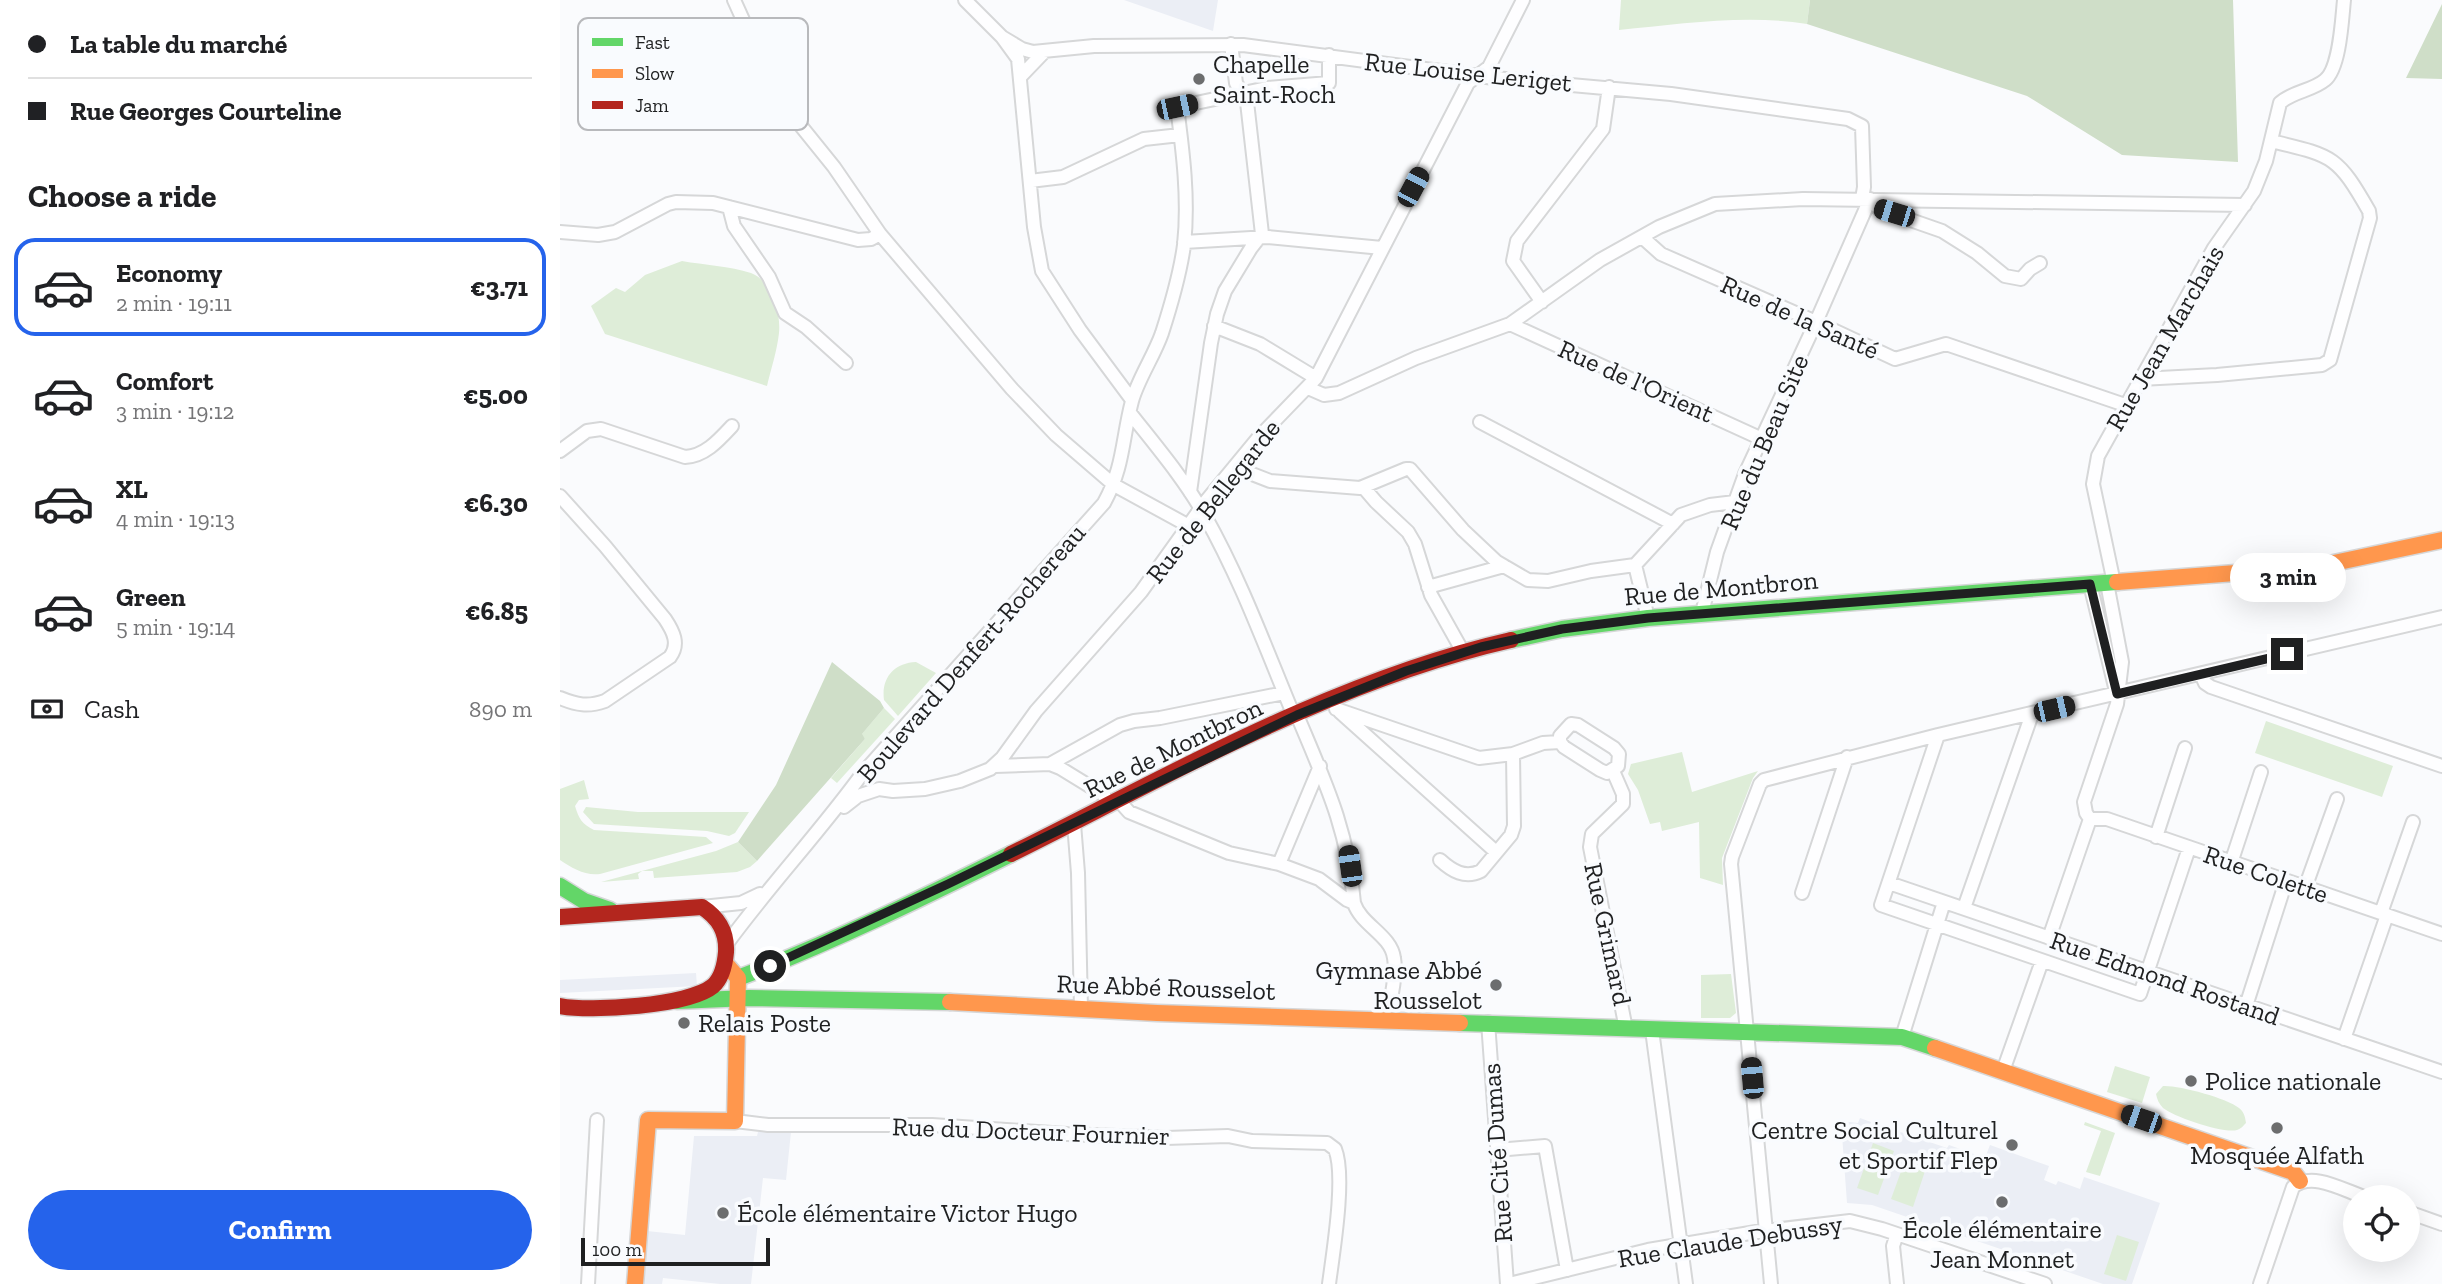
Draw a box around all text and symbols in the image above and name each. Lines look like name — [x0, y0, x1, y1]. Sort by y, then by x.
legend — [578, 18, 808, 130]
text: La table du marché — [70, 28, 287, 60]
text: Fast — [635, 31, 670, 54]
street label: Rue Louise Leriget — [1363, 45, 1574, 99]
place label: Chapelle Saint-Roch — [1213, 48, 1336, 110]
text: Slow — [635, 62, 675, 85]
marker: Chapelle Saint-Roch — [1191, 71, 1207, 87]
car — [1155, 92, 1200, 122]
text: Jam — [635, 94, 669, 117]
text: Rue Georges Courteline — [70, 95, 342, 127]
car — [1394, 164, 1433, 210]
text: Choose a ride — [28, 177, 216, 215]
car — [1871, 197, 1918, 229]
street label: Rue Jean Marchais — [2099, 240, 2231, 436]
icon: car — [32, 256, 95, 319]
text: Economy — [116, 257, 222, 289]
street label: Rue de la Santé — [1716, 268, 1884, 366]
text: €3.71 — [470, 271, 528, 303]
text: 2 min · 19:11 — [116, 289, 232, 317]
street label: Rue de l'Orient — [1553, 332, 1719, 430]
street label: Rue du Beau Site — [1713, 349, 1815, 535]
icon: car — [32, 364, 95, 427]
text: Comfort — [116, 365, 213, 397]
text: €5.00 — [463, 379, 528, 411]
text: 3 min · 19:12 — [116, 397, 234, 425]
street label: Rue de Bellegarde — [1139, 413, 1287, 589]
icon: car — [32, 472, 95, 535]
text: XL — [116, 473, 148, 505]
text: €6.30 — [464, 487, 528, 519]
text: 4 min · 19:13 — [116, 505, 235, 533]
street label: Boulevard Denfert-Rochereau — [850, 517, 1092, 789]
callout: 3 min — [2229, 552, 2345, 602]
text: 3 min — [2259, 563, 2317, 591]
street label: Rue de Montbron — [1623, 564, 1819, 612]
icon: car — [32, 580, 95, 643]
text: Green — [116, 581, 186, 613]
text: €6.85 — [465, 595, 528, 627]
text: 5 min · 19:14 — [116, 613, 235, 641]
route end — [2271, 638, 2303, 670]
icon: cash — [28, 690, 66, 728]
street label: Rue de Montbron — [1079, 691, 1267, 805]
text: Cash — [84, 693, 139, 725]
car — [2032, 694, 2077, 724]
text: 890 m — [469, 695, 532, 723]
street label: Rue Colette — [2200, 838, 2332, 910]
car — [1337, 844, 1364, 888]
street label: Rue Grimard — [1577, 860, 1639, 1008]
street label: Rue Edmond Rostand — [2046, 924, 2284, 1032]
route start — [754, 950, 786, 982]
place label: Gymnase Abbé Rousselot — [1315, 954, 1482, 1016]
street label: Rue Abbé Rousselot — [1056, 967, 1276, 1007]
marker: Gymnase Abbé Rousselot — [1488, 977, 1504, 993]
place label: Relais Poste — [698, 1007, 831, 1039]
marker: Relais Poste — [676, 1015, 692, 1031]
car — [1740, 1056, 1765, 1100]
street label: Rue Cité Dumas — [1475, 1062, 1519, 1244]
place label: Police nationale — [2205, 1065, 2381, 1097]
marker: Police nationale — [2183, 1073, 2199, 1089]
car — [2118, 1102, 2165, 1136]
street label: Rue du Docteur Fournier — [891, 1110, 1171, 1152]
place label: Centre Social Culturel et Sportif Flep — [1751, 1114, 1998, 1176]
marker: Mosquée Alfath — [2269, 1120, 2285, 1136]
marker: Centre Social Culturel et Sportif Flep — [2004, 1137, 2020, 1153]
place label: Mosquée Alfath — [2190, 1139, 2364, 1171]
map controls — [2343, 1185, 2420, 1262]
button: locate — [2343, 1185, 2420, 1262]
button: Confirm — [28, 1190, 532, 1270]
marker: École élémentaire Jean Monnet — [1994, 1194, 2010, 1210]
place label: École élémentaire Victor Hugo — [737, 1197, 1078, 1229]
marker: École élémentaire Victor Hugo — [715, 1205, 731, 1221]
street label: Rue Claude Debussy — [1615, 1207, 1845, 1275]
place label: École élémentaire Jean Monnet — [1902, 1213, 2102, 1275]
scale bar — [581, 1235, 770, 1267]
text: 100 m — [592, 1238, 642, 1261]

